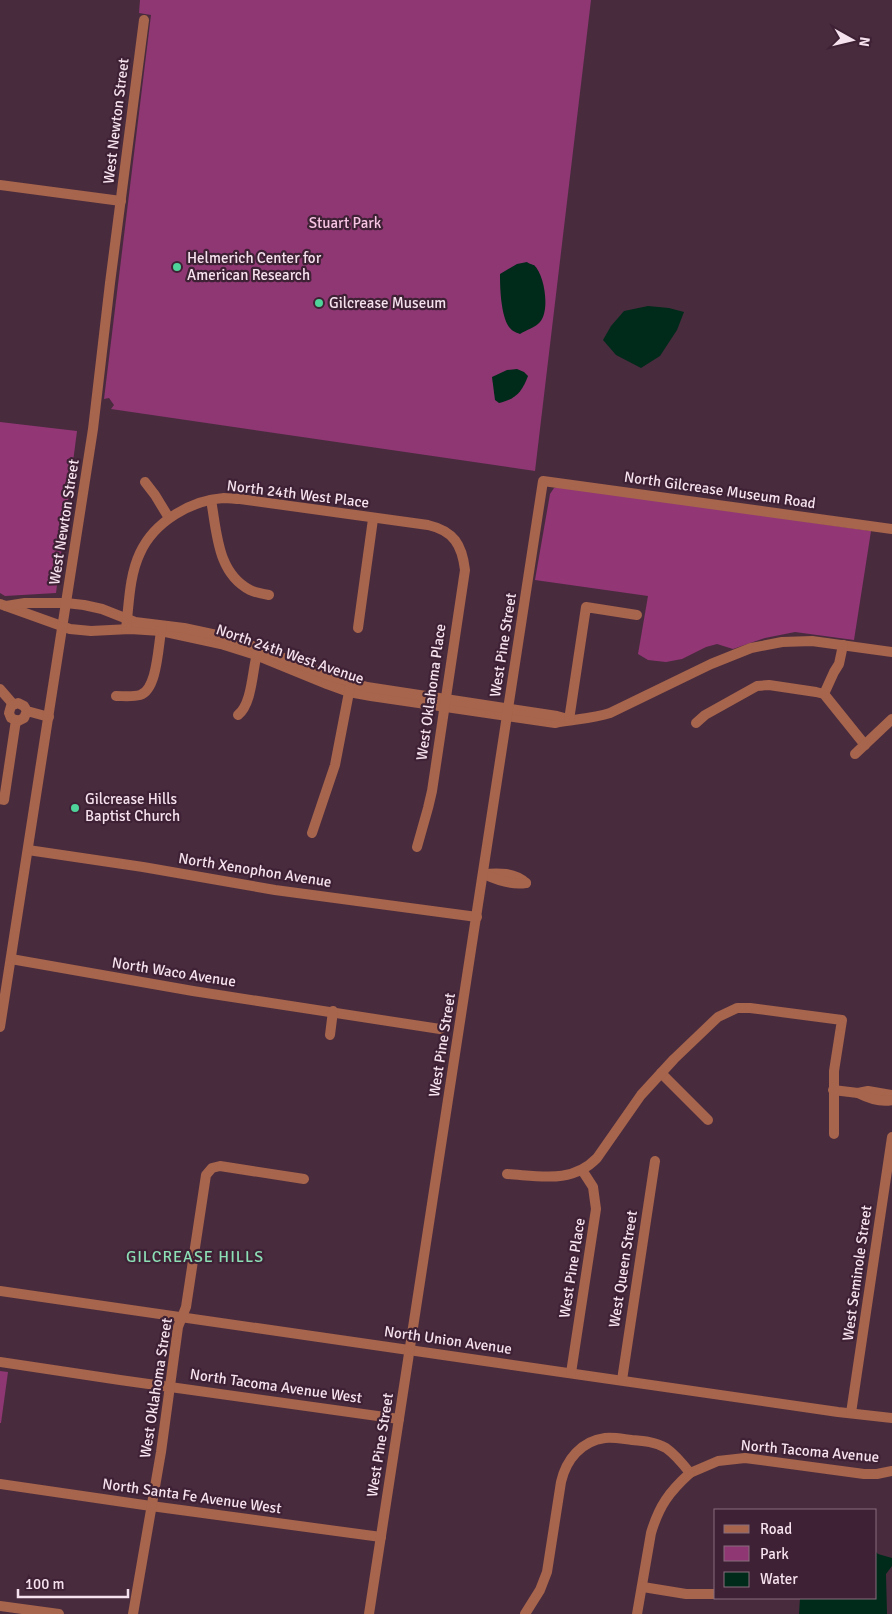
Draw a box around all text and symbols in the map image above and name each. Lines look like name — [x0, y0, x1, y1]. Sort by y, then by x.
north arrow — [827, 15, 877, 65]
text: N — [855, 36, 873, 48]
street label: West Newton Street — [99, 57, 133, 185]
park label: Stuart Park — [309, 214, 382, 232]
place label: Helmerich Center for American Research — [187, 249, 322, 284]
marker: Helmerich Center for American Research — [171, 261, 183, 273]
place label: Gilcrease Museum — [329, 294, 446, 312]
marker: Gilcrease Museum — [313, 297, 325, 309]
street label: West Newton Street — [45, 458, 83, 586]
street label: North Gilcrease Museum Road — [623, 468, 817, 512]
street label: North 24th West Place — [226, 476, 370, 512]
street label: West Pine Street — [486, 592, 520, 698]
street label: North 24th West Avenue — [214, 620, 366, 688]
street label: West Oklahoma Place — [412, 623, 450, 761]
place label: Gilcrease Hills Baptist Church — [85, 790, 180, 825]
marker: Gilcrease Hills Baptist Church — [69, 802, 81, 814]
street label: North Xenophon Avenue — [177, 849, 333, 891]
street label: North Waco Avenue — [111, 953, 237, 991]
street label: West Pine Street — [425, 992, 459, 1098]
street label: West Seminole Street — [839, 1204, 875, 1342]
street label: West Queen Street — [605, 1209, 641, 1329]
street label: West Pine Place — [555, 1217, 589, 1319]
district label: GILCREASE HILLS — [126, 1247, 264, 1267]
street label: West Oklahoma Street — [136, 1317, 176, 1459]
street label: North Union Avenue — [383, 1322, 513, 1358]
street label: North Tacoma Avenue West — [189, 1365, 363, 1407]
street label: West Pine Street — [363, 1392, 397, 1498]
street label: North Tacoma Avenue — [740, 1436, 880, 1466]
street label: North Santa Fe Avenue West — [101, 1475, 283, 1517]
legend — [714, 1509, 877, 1599]
text: Road — [760, 1520, 792, 1538]
text: Park — [760, 1545, 789, 1563]
scale bar — [18, 1566, 128, 1598]
text: Water — [760, 1570, 798, 1588]
text: 100 m — [25, 1575, 65, 1593]

